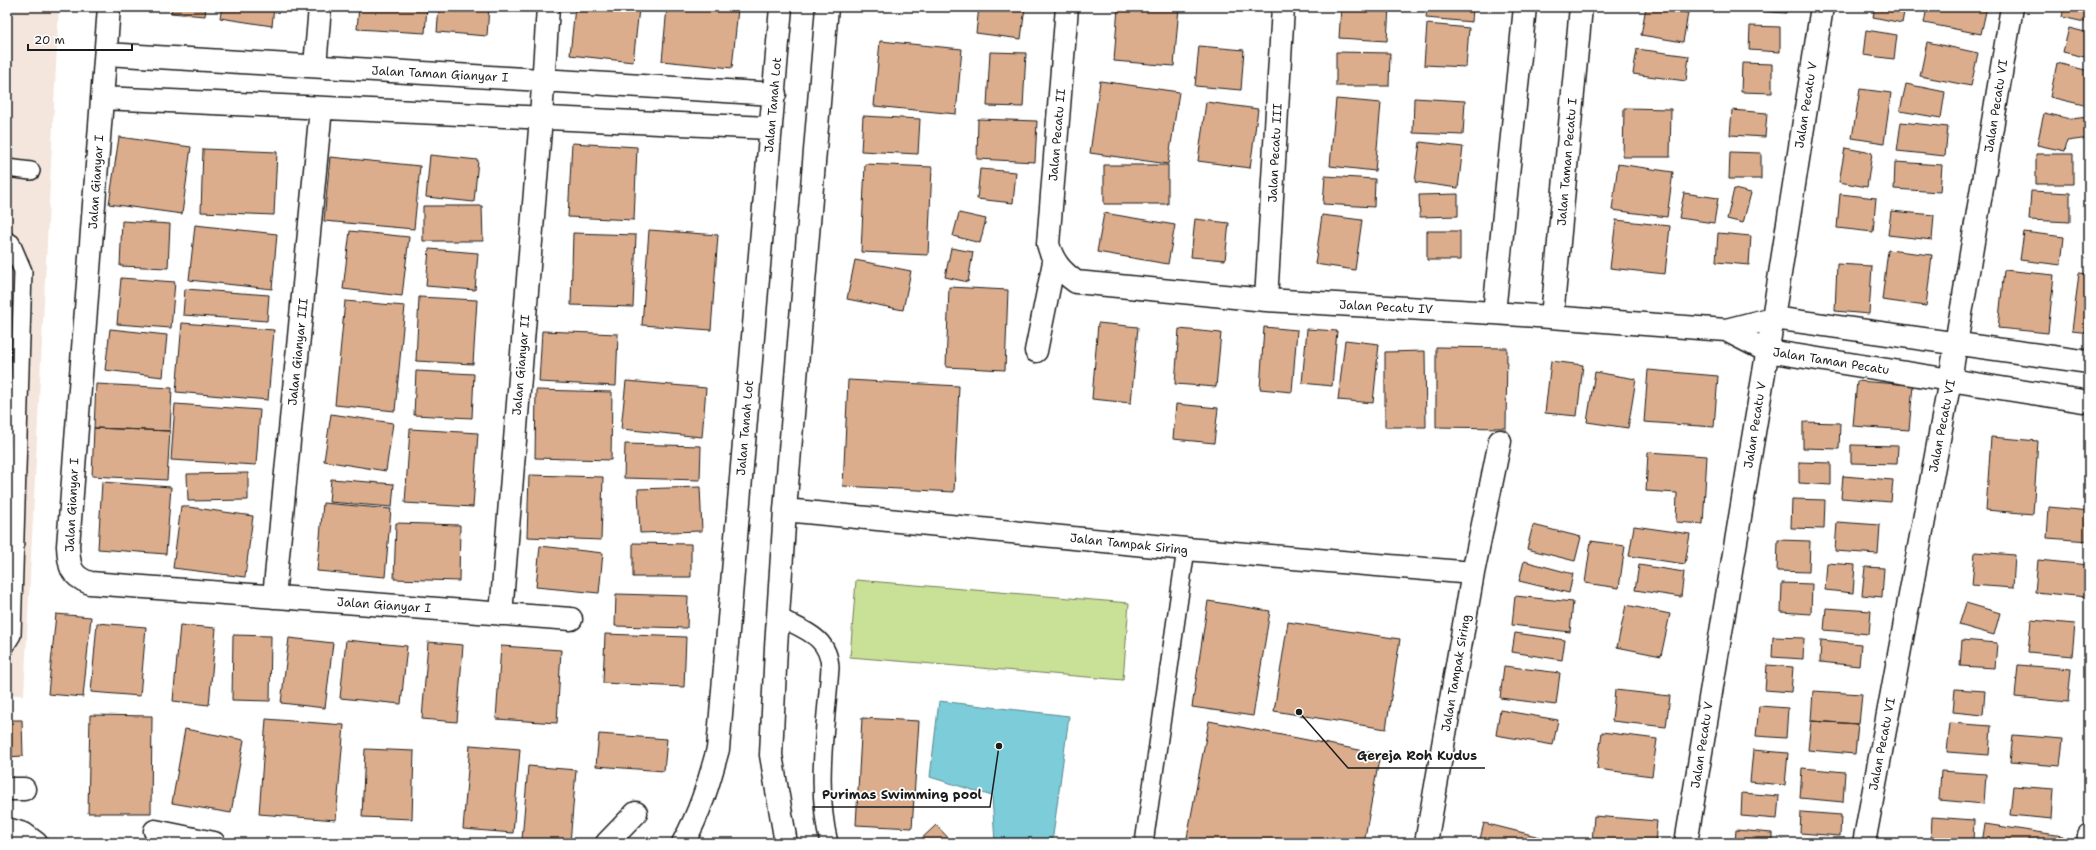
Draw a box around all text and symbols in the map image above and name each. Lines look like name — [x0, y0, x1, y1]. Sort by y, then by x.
scale bar — [28, 26, 132, 52]
text: 20 m — [34, 32, 65, 48]
street label: Jalan Tanah Lot — [761, 57, 785, 153]
street label: Jalan Pecatu VI — [1981, 58, 2011, 154]
street label: Jalan Pecatu V — [1791, 61, 1821, 149]
street label: Jalan Taman Gianyar I — [371, 62, 509, 86]
street label: Jalan Pecatu II — [1045, 88, 1069, 182]
street label: Jalan Taman Pecatu I — [1553, 97, 1581, 227]
street label: Jalan Pecatu III — [1264, 103, 1286, 203]
street label: Jalan Gianyar I — [85, 134, 107, 230]
street label: Jalan Gianyar III — [284, 297, 312, 407]
street label: Jalan Pecatu IV — [1339, 297, 1433, 317]
street label: Jalan Gianyar II — [509, 314, 533, 416]
street label: Jalan Taman Pecatu — [1772, 344, 1890, 378]
street label: Jalan Pecatu VI — [1925, 378, 1959, 474]
street label: Jalan Tanah Lot — [733, 380, 757, 476]
street label: Jalan Pecatu V — [1740, 381, 1770, 469]
street label: Jalan Gianyar I — [62, 457, 82, 553]
street label: Jalan Tampak Siring — [1069, 530, 1189, 558]
street label: Jalan Gianyar I — [336, 594, 432, 616]
street label: Jalan Tampak Siring — [1438, 613, 1474, 733]
street label: Jalan Pecatu VI — [1865, 696, 1899, 792]
street label: Jalan Pecatu V — [1687, 701, 1717, 789]
callout: Gereja Roh Kudus — [1348, 743, 1485, 768]
text: Gereja Roh Kudus — [1357, 747, 1477, 764]
callout: Purimas Swimming pool — [813, 782, 990, 807]
text: Purimas Swimming pool — [822, 786, 983, 803]

